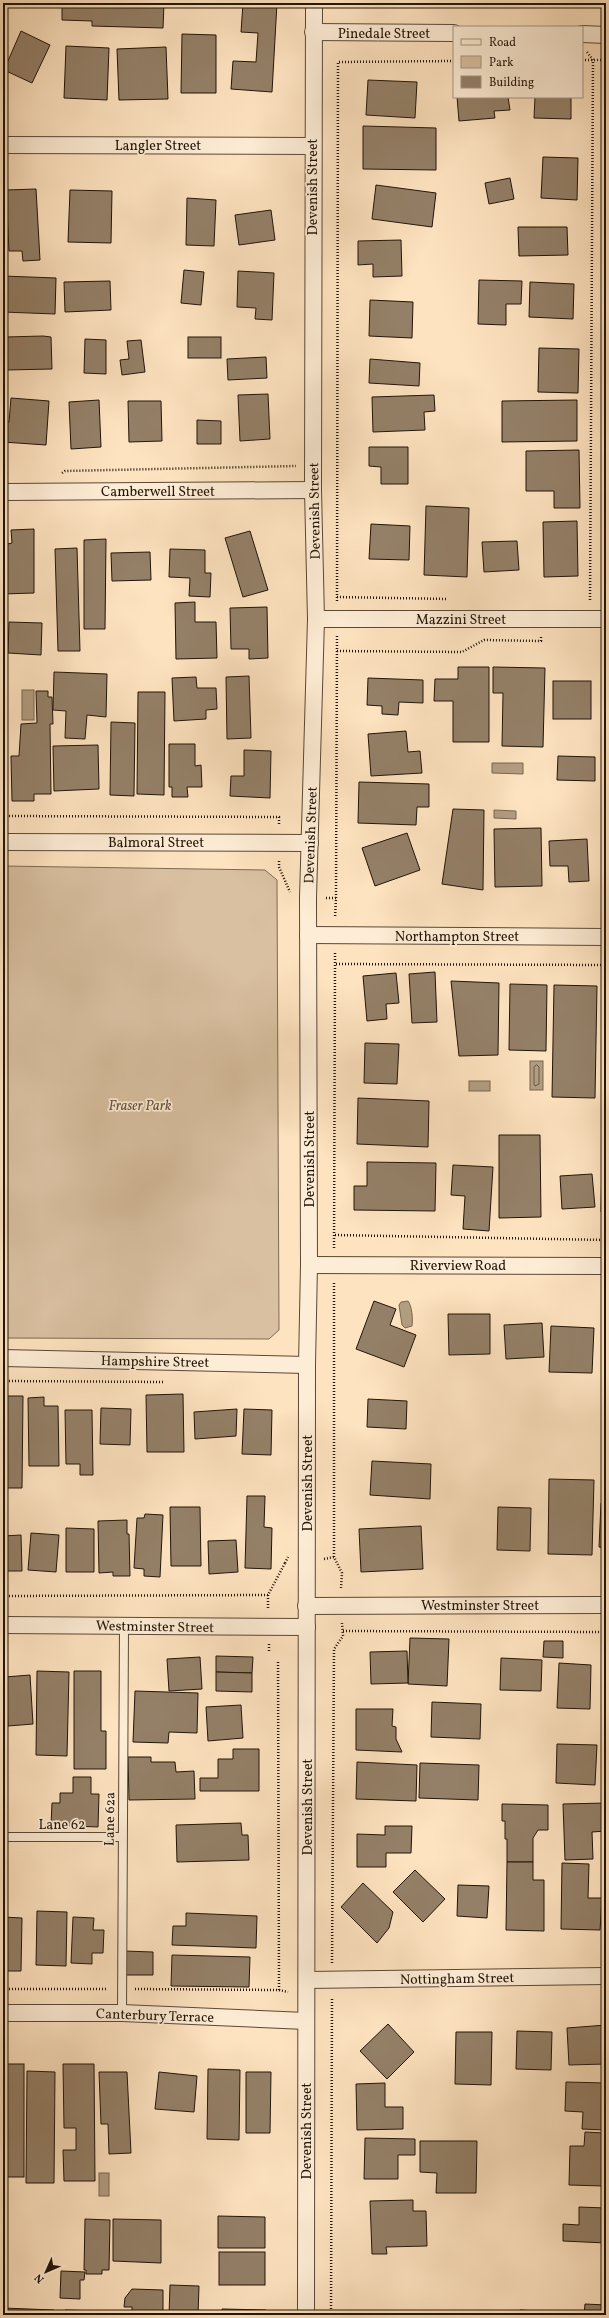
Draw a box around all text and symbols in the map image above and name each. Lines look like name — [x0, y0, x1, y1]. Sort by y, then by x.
street label: Pinedale Street — [338, 25, 430, 44]
legend — [453, 26, 583, 98]
text: Road — [489, 35, 516, 51]
text: Park — [489, 55, 514, 71]
text: Building — [489, 75, 534, 91]
street label: Langler Street — [115, 137, 201, 156]
street label: Devenish Street — [304, 138, 323, 236]
street label: Devenish Street — [305, 462, 326, 560]
street label: Camberwell Street — [101, 483, 215, 502]
street label: Mazzini Street — [416, 611, 506, 630]
street label: Devenish Street — [300, 786, 323, 884]
street label: Balmoral Street — [108, 834, 204, 853]
street label: Northampton Street — [395, 928, 519, 947]
park label: Fraser Park — [109, 1097, 172, 1116]
street label: Devenish Street — [301, 1110, 320, 1208]
street label: Riverview Road — [410, 1257, 506, 1276]
street label: Hampshire Street — [101, 1352, 209, 1373]
street label: Devenish Street — [299, 1434, 318, 1532]
street label: Westminster Street — [421, 1597, 539, 1616]
street label: Westminster Street — [96, 1617, 214, 1638]
street label: Devenish Street — [299, 1758, 318, 1856]
street label: Lane 62a — [101, 1792, 120, 1846]
street label: Lane 62 — [38, 1816, 86, 1835]
street label: Nottingham Street — [400, 1969, 514, 1990]
street label: Canterbury Terrace — [96, 2005, 215, 2028]
street label: Devenish Street — [298, 2082, 317, 2180]
north arrow — [26, 2252, 66, 2292]
text: N — [32, 2270, 48, 2286]

